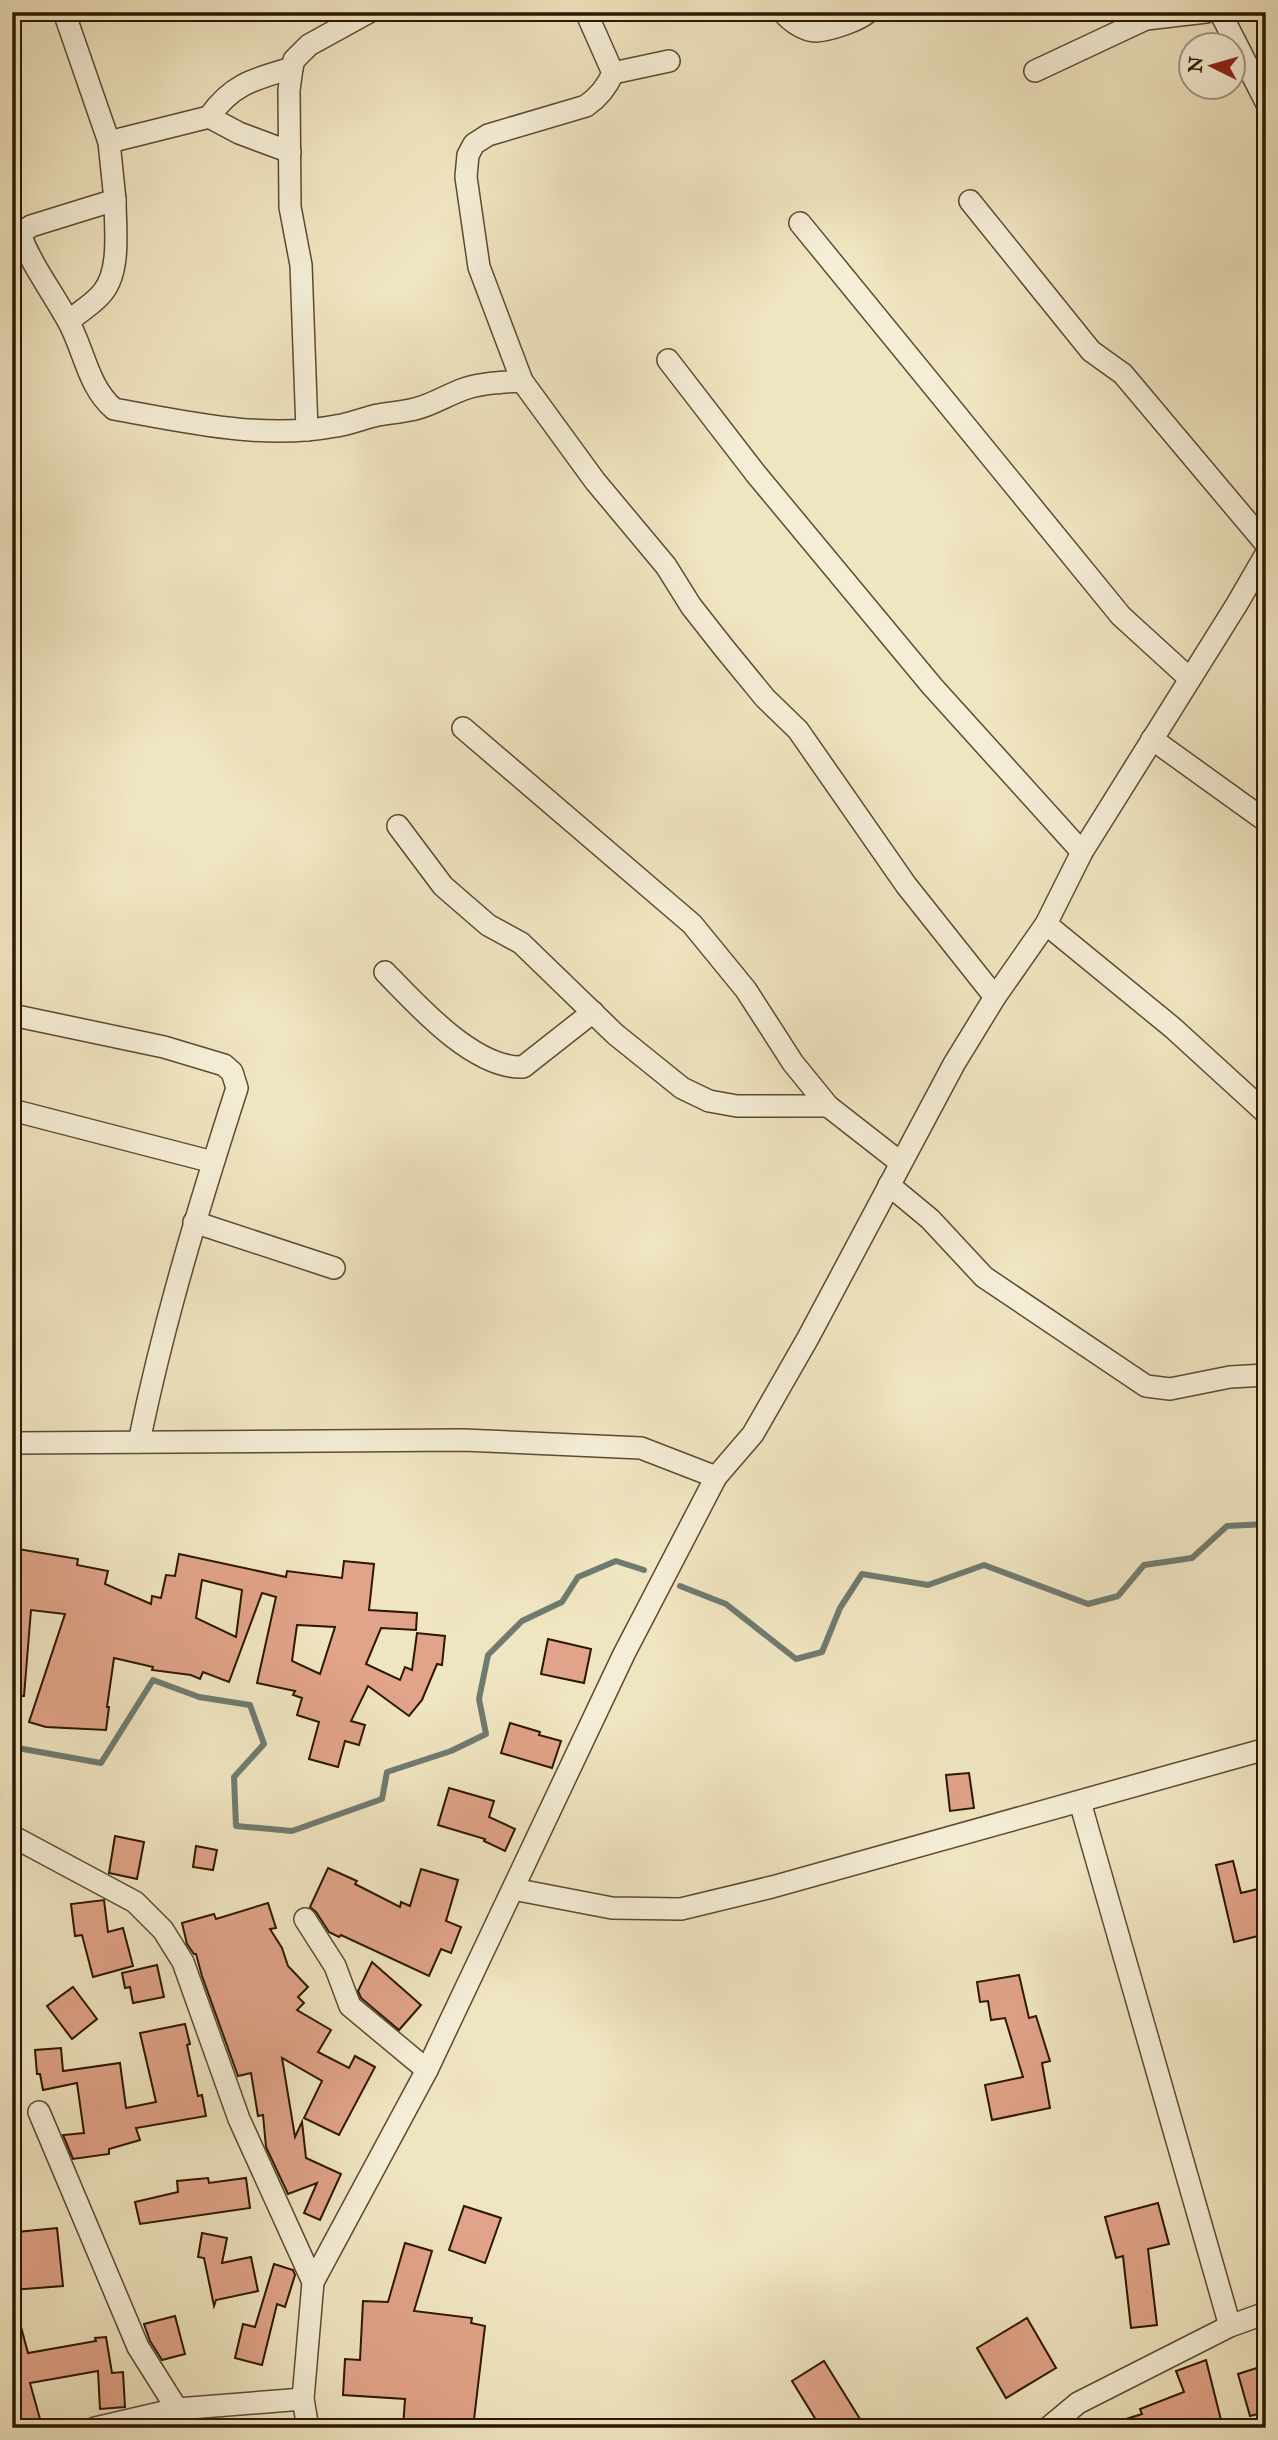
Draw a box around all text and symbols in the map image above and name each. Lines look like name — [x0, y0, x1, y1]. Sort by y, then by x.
north arrow — [1176, 32, 1246, 102]
text: N — [1183, 56, 1208, 74]

